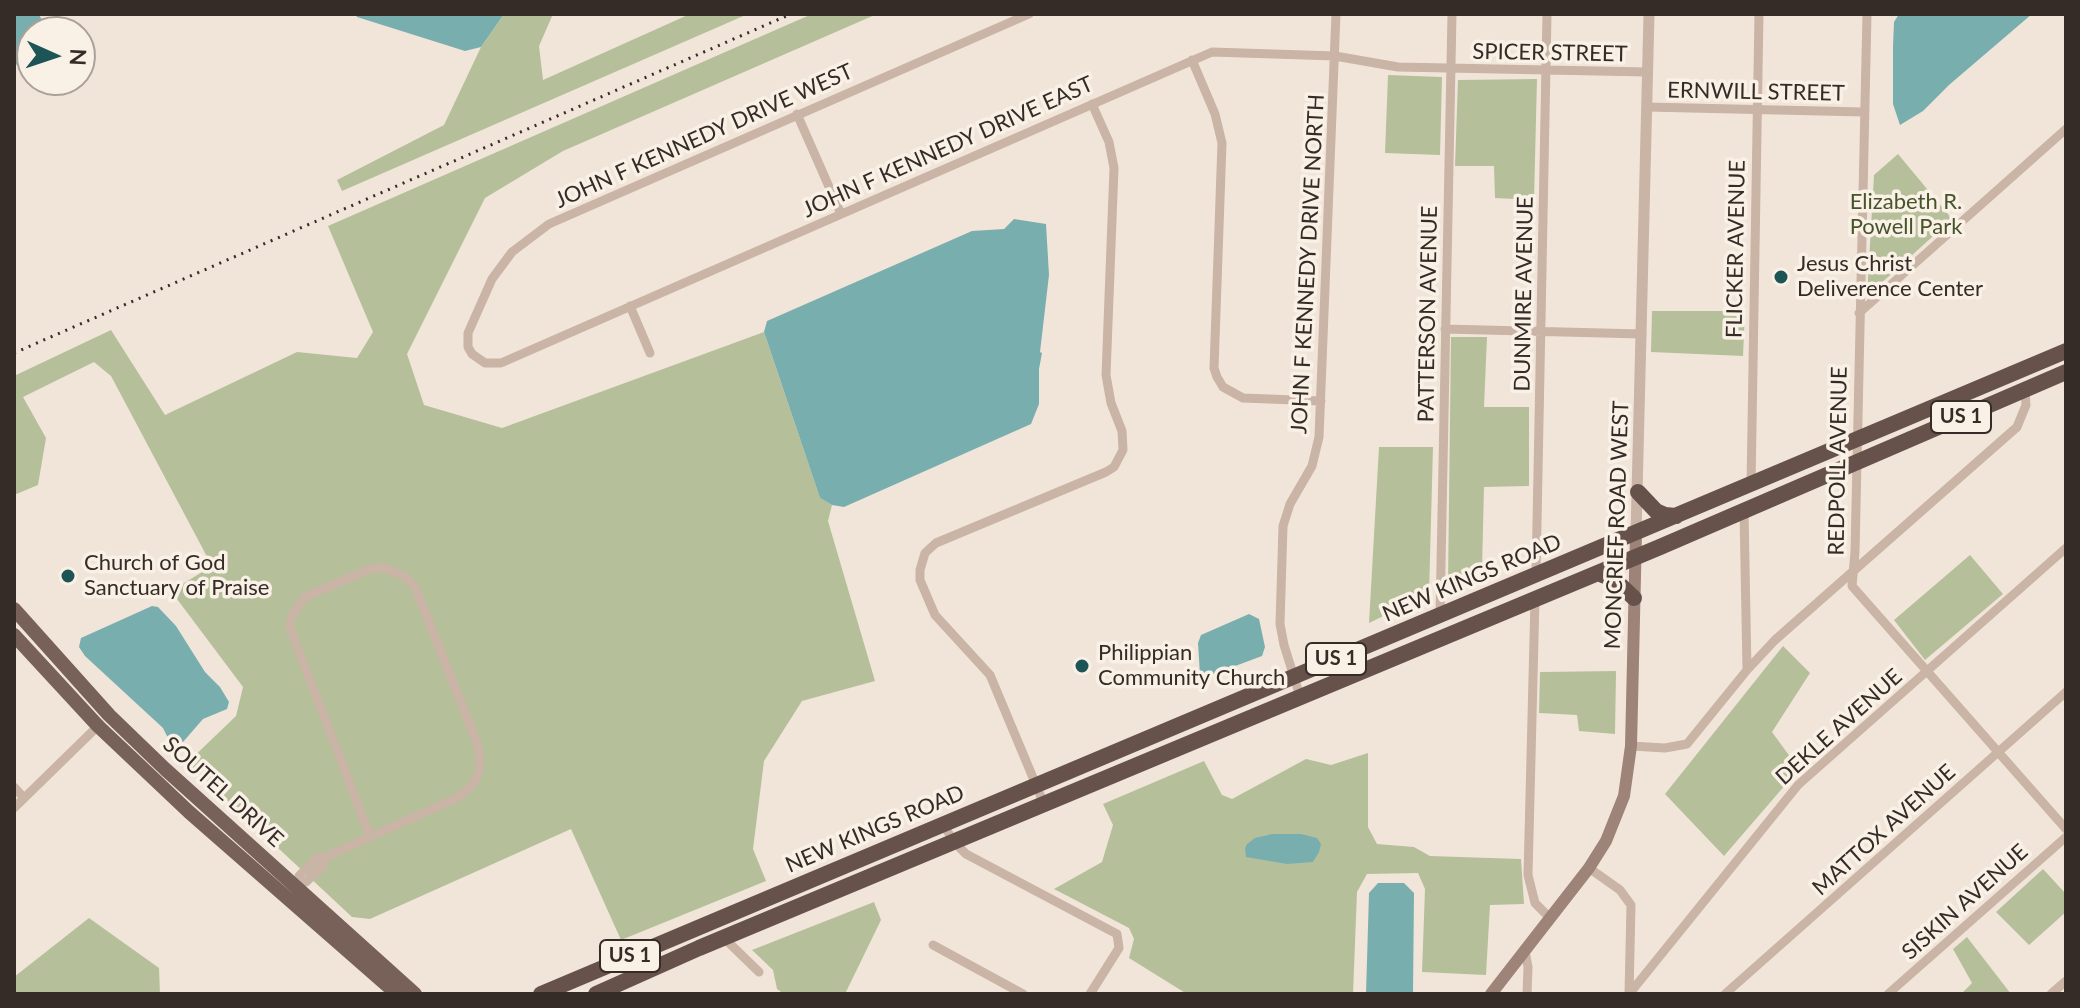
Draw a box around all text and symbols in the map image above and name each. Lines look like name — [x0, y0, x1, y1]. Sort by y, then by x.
north arrow — [16, 16, 96, 96]
street label: SPICER STREET — [1472, 38, 1628, 68]
text: N — [65, 48, 92, 66]
street label: JOHN F KENNEDY DRIVE WEST — [551, 58, 857, 214]
street label: JOHN F KENNEDY DRIVE EAST — [799, 71, 1097, 223]
street label: ERNWILL STREET — [1667, 77, 1845, 107]
street label: JOHN F KENNEDY DRIVE NORTH — [1286, 93, 1330, 435]
street label: FLICKER AVENUE — [1721, 160, 1751, 338]
park label: Elizabeth R. Powell Park — [1850, 189, 1962, 240]
street label: DUNMIRE AVENUE — [1509, 196, 1539, 392]
street label: PATTERSON AVENUE — [1413, 205, 1443, 423]
place label: Jesus Christ Deliverence Center — [1797, 251, 1983, 302]
marker: Jesus Christ Deliverence Center — [1772, 268, 1790, 286]
street label: REDPOLL AVENUE — [1823, 366, 1853, 556]
street label: MONCRIEF ROAD WEST — [1599, 400, 1635, 650]
road number: US 1 — [1931, 401, 1991, 433]
street label: NEW KINGS ROAD — [1379, 528, 1565, 628]
place label: Church of God Sanctuary of Praise — [84, 550, 269, 602]
marker: Church of God Sanctuary of Praise — [59, 567, 77, 585]
place label: Philippian Community Church — [1098, 640, 1285, 692]
road number: US 1 — [1306, 643, 1366, 675]
marker: Philippian Community Church — [1073, 657, 1091, 675]
street label: DEKLE AVENUE — [1770, 663, 1908, 791]
street label: SOUTEL DRIVE — [157, 731, 289, 853]
street label: MATTOX AVENUE — [1807, 759, 1961, 901]
street label: NEW KINGS ROAD — [782, 779, 968, 879]
street label: SISKIN AVENUE — [1897, 839, 2033, 965]
road number: US 1 — [600, 940, 660, 972]

